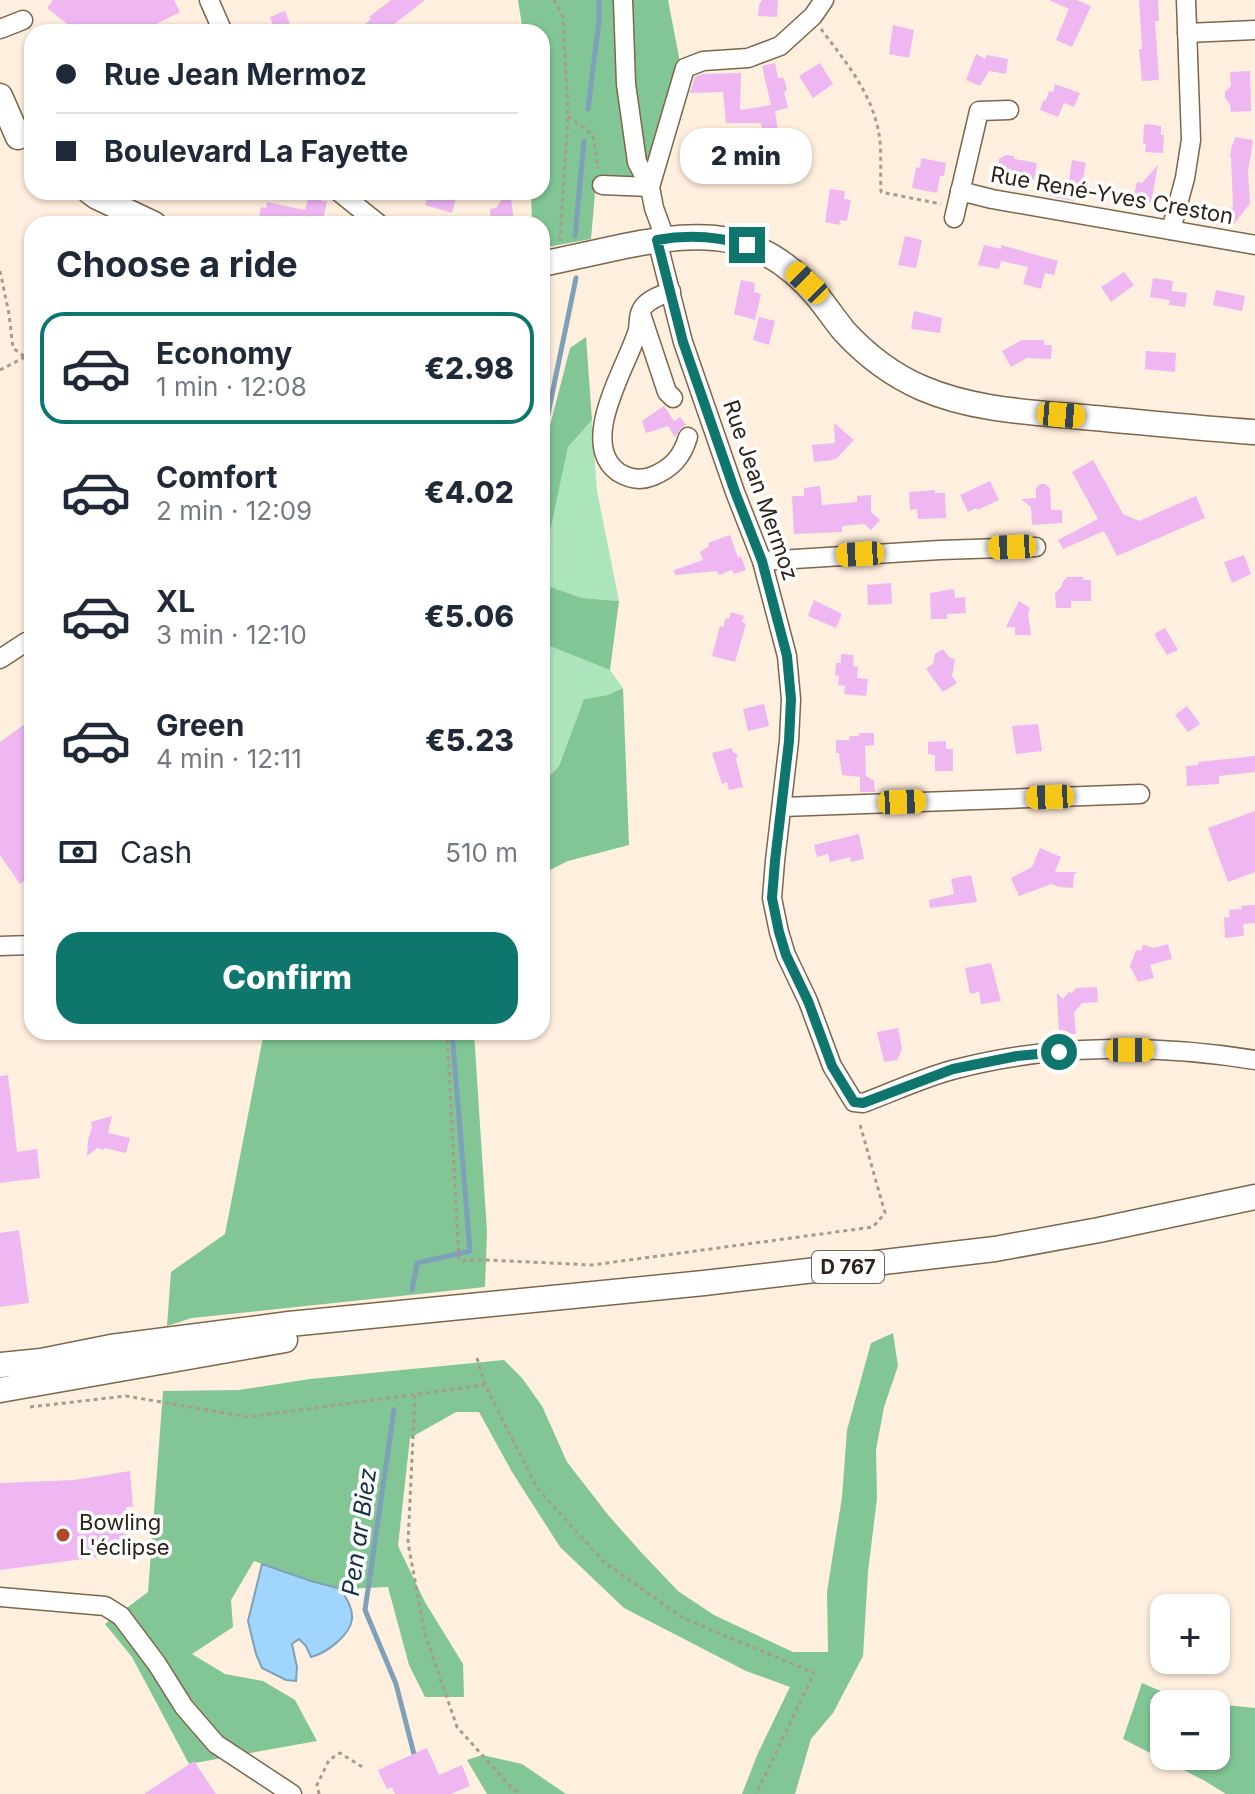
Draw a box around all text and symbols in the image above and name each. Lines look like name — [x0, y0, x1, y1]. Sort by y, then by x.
text: Rue Jean Mermoz — [104, 56, 367, 92]
callout: 2 min — [681, 129, 813, 185]
text: Boulevard La Fayette — [104, 133, 408, 169]
text: 2 min — [711, 140, 781, 171]
street label: Rue René-Yves Creston — [989, 161, 1235, 229]
route end — [729, 227, 765, 263]
text: Choose a ride — [56, 242, 298, 286]
car — [781, 258, 833, 308]
icon: car — [60, 332, 132, 404]
text: Economy — [156, 335, 292, 371]
text: €2.98 — [424, 350, 514, 386]
text: 1 min · 12:08 — [156, 371, 307, 402]
street label: Rue Jean Mermoz — [718, 396, 804, 584]
car — [1036, 401, 1086, 429]
icon: car — [60, 456, 132, 528]
text: Comfort — [156, 459, 277, 495]
text: €4.02 — [424, 474, 514, 510]
text: 2 min · 12:09 — [156, 495, 312, 526]
car — [988, 534, 1036, 560]
car — [835, 541, 885, 567]
icon: car — [60, 580, 132, 652]
text: XL — [156, 583, 195, 619]
text: €5.06 — [424, 598, 514, 634]
text: 3 min · 12:10 — [156, 619, 307, 650]
icon: car — [60, 704, 132, 776]
text: Green — [156, 707, 244, 743]
text: €5.23 — [425, 722, 514, 758]
text: 4 min · 12:11 — [156, 743, 302, 774]
car — [1026, 784, 1074, 810]
car — [878, 789, 926, 815]
icon: cash — [56, 830, 100, 874]
text: Cash — [120, 834, 192, 870]
text: 510 m — [445, 837, 518, 868]
button: Confirm — [56, 932, 518, 1024]
route start — [1041, 1034, 1077, 1070]
car — [1106, 1038, 1154, 1062]
road number: D 767 — [812, 1251, 884, 1283]
water label: Pen ar Biez — [336, 1466, 382, 1598]
place label: Bowling L'éclipse — [79, 1509, 170, 1560]
marker: Bowling L'éclipse — [54, 1526, 72, 1544]
map controls — [1150, 1594, 1230, 1770]
button: + — [1150, 1594, 1230, 1674]
button: − — [1150, 1690, 1230, 1770]

